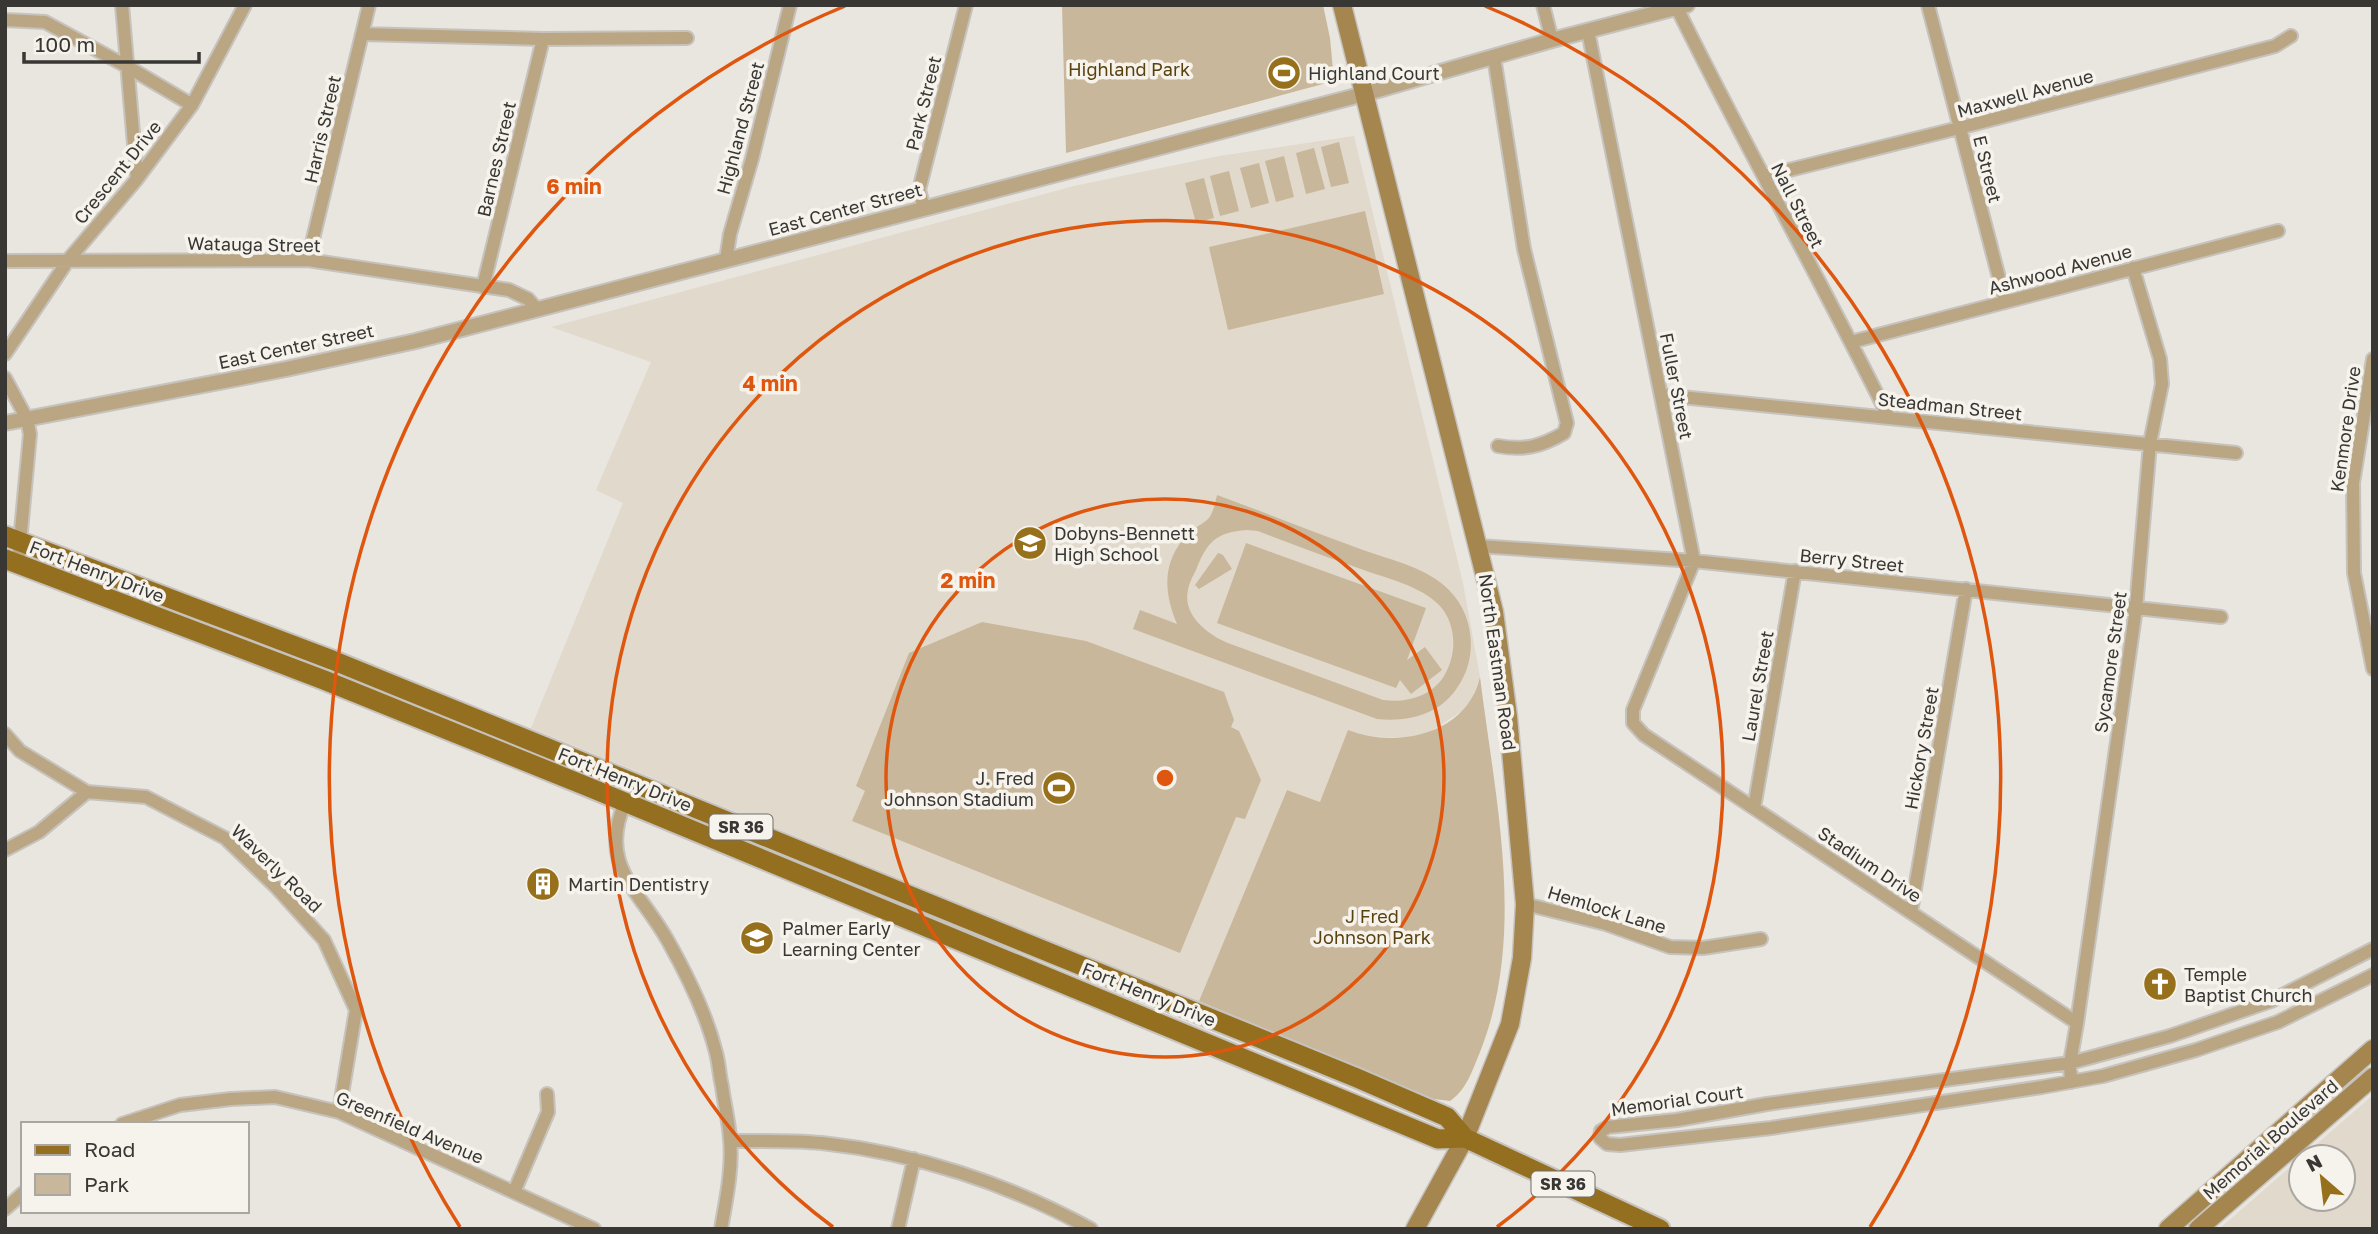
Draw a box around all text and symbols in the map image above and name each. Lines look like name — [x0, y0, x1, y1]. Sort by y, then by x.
scale bar — [24, 21, 200, 65]
text: 100 m — [35, 31, 95, 57]
street label: Park Street — [901, 53, 945, 153]
sports icon: Highland Court — [1265, 54, 1303, 92]
park label: Highland Park — [1068, 58, 1190, 80]
street label: Highland Street — [712, 59, 768, 197]
place label: Highland Court — [1308, 62, 1440, 84]
street label: Maxwell Avenue — [1954, 64, 2096, 122]
street label: Harris Street — [299, 73, 345, 185]
street label: Barnes Street — [472, 99, 520, 219]
street label: Crescent Drive — [69, 116, 165, 228]
street label: E Street — [1969, 133, 2007, 205]
street label: Nall Street — [1767, 159, 1829, 251]
text: 6 min — [546, 173, 602, 199]
street label: East Center Street — [766, 178, 924, 240]
street label: Watauga Street — [187, 232, 321, 256]
street label: Ashwood Avenue — [1986, 239, 2134, 299]
street label: East Center Street — [216, 319, 376, 373]
street label: Fuller Street — [1656, 331, 1698, 441]
street label: Kenmore Drive — [2325, 365, 2365, 493]
text: 4 min — [742, 370, 798, 396]
street label: Steadman Street — [1877, 387, 2023, 425]
place label: Dobyns-Bennett High School — [1054, 522, 1195, 565]
school or university icon: Dobyns-Bennett High School — [1011, 524, 1049, 562]
street label: Fort Henry Drive — [27, 535, 167, 607]
street label: Berry Street — [1799, 544, 1905, 576]
text: 2 min — [941, 567, 995, 593]
street label: North Eastman Road — [1475, 572, 1521, 752]
street label: Sycamore Street — [2089, 590, 2131, 734]
street label: Laurel Street — [1736, 629, 1778, 743]
street label: Hickory Street — [1899, 685, 1943, 811]
street label: Fort Henry Drive — [555, 742, 695, 816]
centre of rings — [1153, 766, 1177, 790]
place label: J. Fred Johnson Stadium — [884, 767, 1034, 810]
sports icon: J. Fred Johnson Stadium — [1040, 769, 1078, 807]
road number: SR 36 — [710, 814, 772, 840]
street label: Waverly Road — [227, 819, 327, 917]
street label: Stadium Drive — [1814, 821, 1926, 907]
building icon: Martin Dentistry — [524, 865, 562, 903]
place label: Martin Dentistry — [568, 873, 709, 895]
street label: Hemlock Lane — [1545, 880, 1669, 938]
park label: J Fred Johnson Park — [1313, 905, 1431, 948]
place label: Palmer Early Learning Center — [782, 917, 920, 960]
school or university icon: Palmer Early Learning Center — [738, 919, 776, 957]
street label: Fort Henry Drive — [1079, 957, 1219, 1031]
place label: Temple Baptist Church — [2184, 963, 2312, 1006]
church icon: Temple Baptist Church — [2141, 965, 2179, 1003]
street label: Memorial Boulevard — [2198, 1074, 2342, 1204]
street label: Memorial Court — [1609, 1080, 1745, 1120]
street label: Greenfield Avenue — [333, 1086, 487, 1168]
legend — [21, 1122, 248, 1213]
text: Road — [84, 1136, 135, 1162]
north arrow — [2287, 1143, 2357, 1213]
text: N — [2302, 1149, 2326, 1176]
text: Park — [84, 1171, 130, 1197]
road number: SR 36 — [1532, 1172, 1594, 1196]

